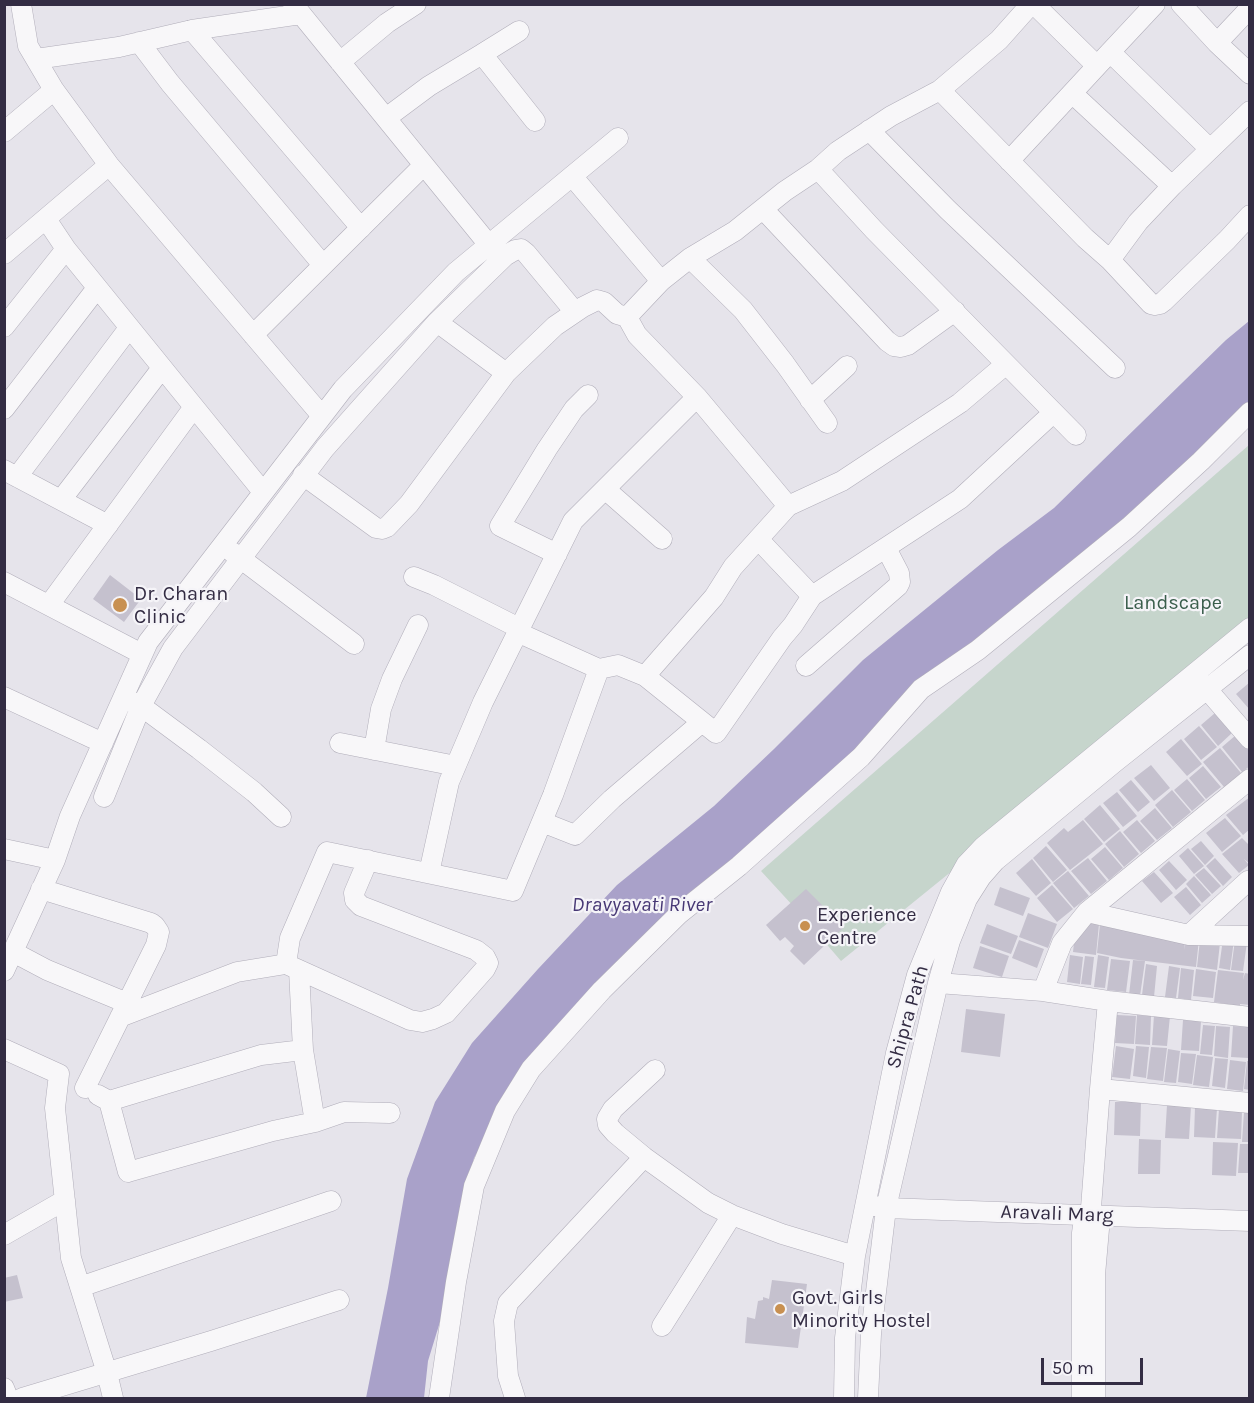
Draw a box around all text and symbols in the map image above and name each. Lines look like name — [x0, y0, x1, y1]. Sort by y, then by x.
place label: Dr. Charan Clinic — [134, 582, 228, 629]
park label: Landscape — [1124, 591, 1222, 615]
marker: Dr. Charan Clinic — [111, 596, 129, 614]
water label: Dravyavati River — [572, 892, 712, 918]
place label: Experience Centre — [817, 903, 917, 950]
marker: Experience Centre — [798, 919, 812, 933]
street label: Shipra Path — [882, 963, 934, 1071]
street label: Aravali Marg — [1000, 1200, 1114, 1228]
place label: Govt. Girls Minority Hostel — [792, 1286, 931, 1333]
marker: Govt. Girls Minority Hostel — [773, 1302, 787, 1316]
scale bar — [1044, 1346, 1146, 1384]
text: 50 m — [1052, 1357, 1094, 1379]

